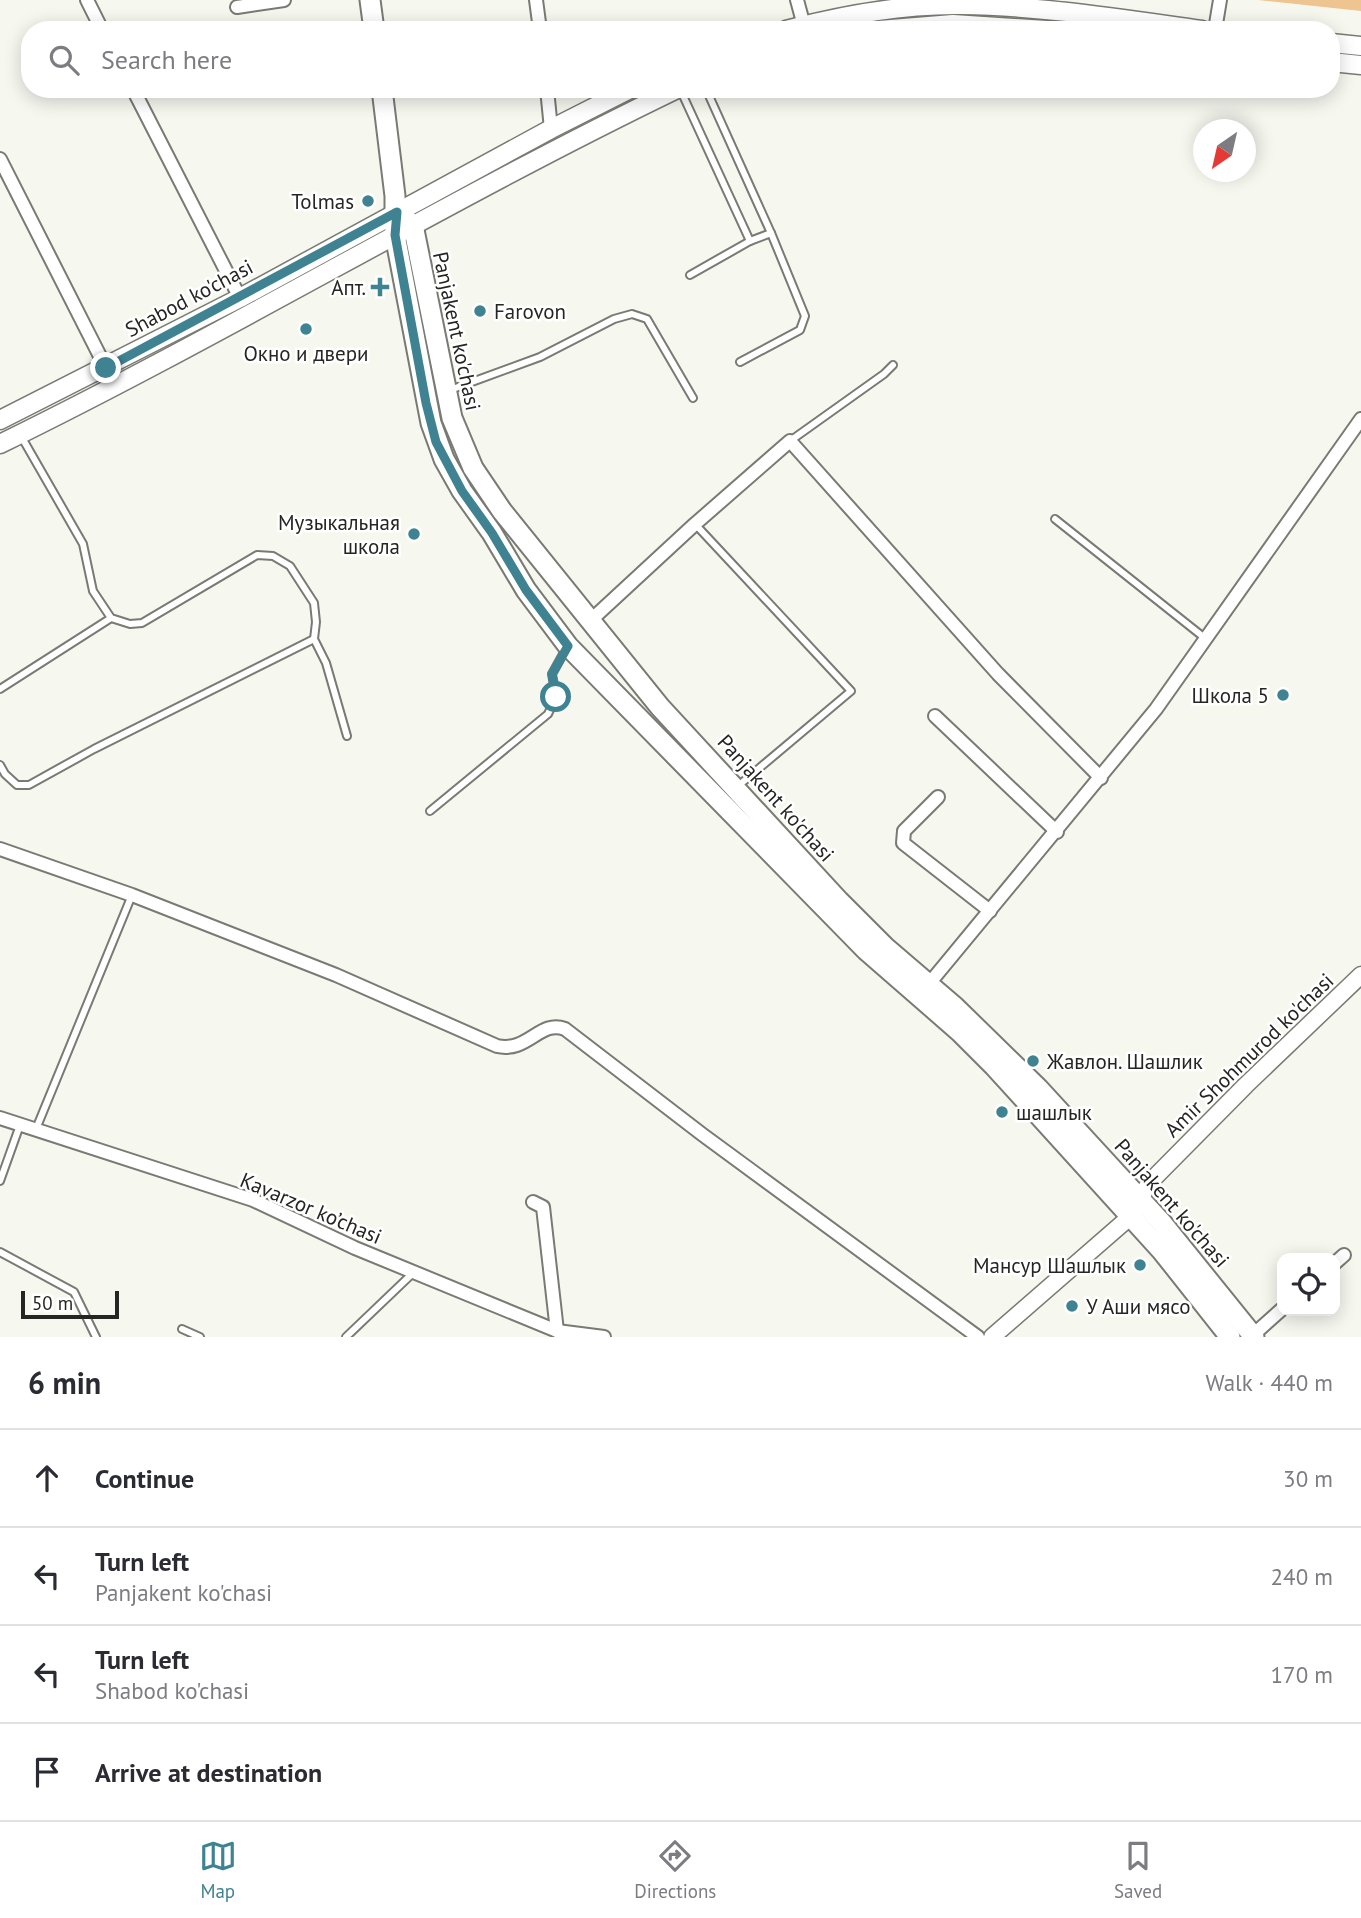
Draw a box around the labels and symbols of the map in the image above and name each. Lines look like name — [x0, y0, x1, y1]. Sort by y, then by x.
north arrow — [1193, 119, 1256, 182]
place label: Tolmas — [291, 188, 354, 215]
marker: Tolmas — [360, 193, 376, 209]
street label: Panjakent ko'chasi — [427, 249, 487, 413]
street label: Shabod ko'chasi — [120, 253, 258, 343]
place label: Апт. — [331, 274, 366, 301]
marker: Апт. — [372, 279, 388, 295]
place label: Farovon — [494, 298, 566, 325]
marker: Farovon — [472, 303, 488, 319]
marker: Окно и двери — [298, 321, 314, 337]
place label: Окно и двери — [243, 340, 369, 367]
route end — [90, 352, 121, 383]
place label: Музыкальная школа — [278, 509, 400, 560]
marker: Музыкальная школа — [406, 526, 422, 542]
route start — [540, 681, 571, 712]
place label: Школа 5 — [1192, 682, 1269, 709]
marker: Школа 5 — [1275, 687, 1291, 703]
street label: Panjakent ko'chasi — [712, 729, 840, 867]
street label: Amir Shohmurod ko'chasi — [1159, 967, 1339, 1143]
place label: Жавлон. Шашлик — [1046, 1048, 1203, 1075]
marker: Жавлон. Шашлик — [1025, 1053, 1041, 1069]
place label: шашлык — [1016, 1099, 1092, 1126]
marker: шашлык — [994, 1104, 1010, 1120]
street label: Panjakent ko'chasi — [1109, 1133, 1235, 1273]
street label: Kavarzor ko’chasi — [236, 1166, 386, 1250]
place label: Мансур Шашлык — [973, 1252, 1126, 1279]
marker: Мансур Шашлык — [1132, 1257, 1148, 1273]
scale bar — [21, 1288, 119, 1320]
place label: У Аши мясо — [1086, 1293, 1191, 1320]
marker: У Аши мясо — [1064, 1298, 1080, 1314]

